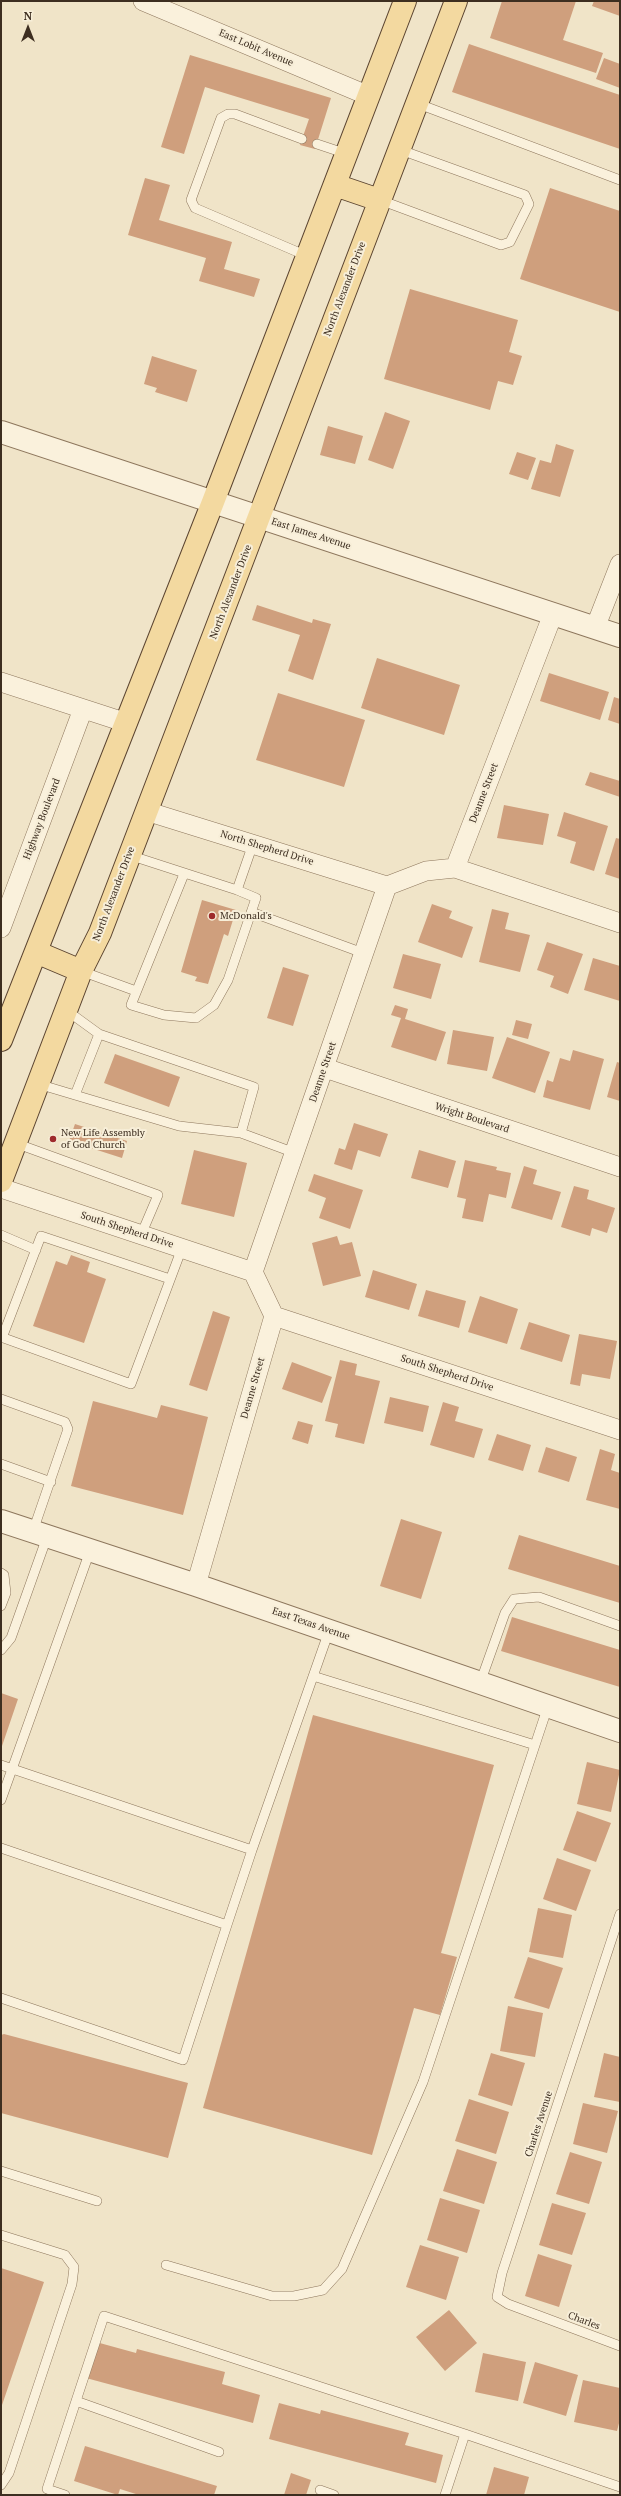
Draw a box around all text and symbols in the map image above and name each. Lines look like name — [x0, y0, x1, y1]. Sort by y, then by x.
north arrow — [8, 8, 48, 48]
text: N — [24, 9, 32, 23]
street label: East Lobit Avenue — [217, 27, 295, 69]
street label: North Alexander Drive — [321, 240, 369, 338]
street label: East James Avenue — [270, 515, 352, 553]
street label: North Alexander Drive — [207, 543, 255, 641]
street label: Deanne Street — [467, 761, 501, 825]
street label: Highway Boulevard — [21, 777, 63, 861]
street label: North Shepherd Drive — [219, 828, 315, 868]
street label: North Alexander Drive — [90, 845, 138, 943]
place label: McDonald's — [220, 910, 272, 922]
marker: McDonald's — [207, 911, 217, 921]
street label: Deanne Street — [307, 1040, 339, 1104]
street label: Wright Boulevard — [433, 1100, 511, 1136]
place label: New Life Assembly of God Church — [61, 1127, 145, 1150]
marker: New Life Assembly of God Church — [48, 1134, 58, 1144]
street label: South Shepherd Drive — [79, 1209, 175, 1251]
street label: South Shepherd Drive — [399, 1352, 495, 1394]
street label: Deanne Street — [239, 1356, 267, 1420]
street label: East Texas Avenue — [271, 1605, 351, 1643]
street label: Charles Avenue — [523, 2089, 555, 2159]
street label: Charles — [566, 2309, 602, 2333]

